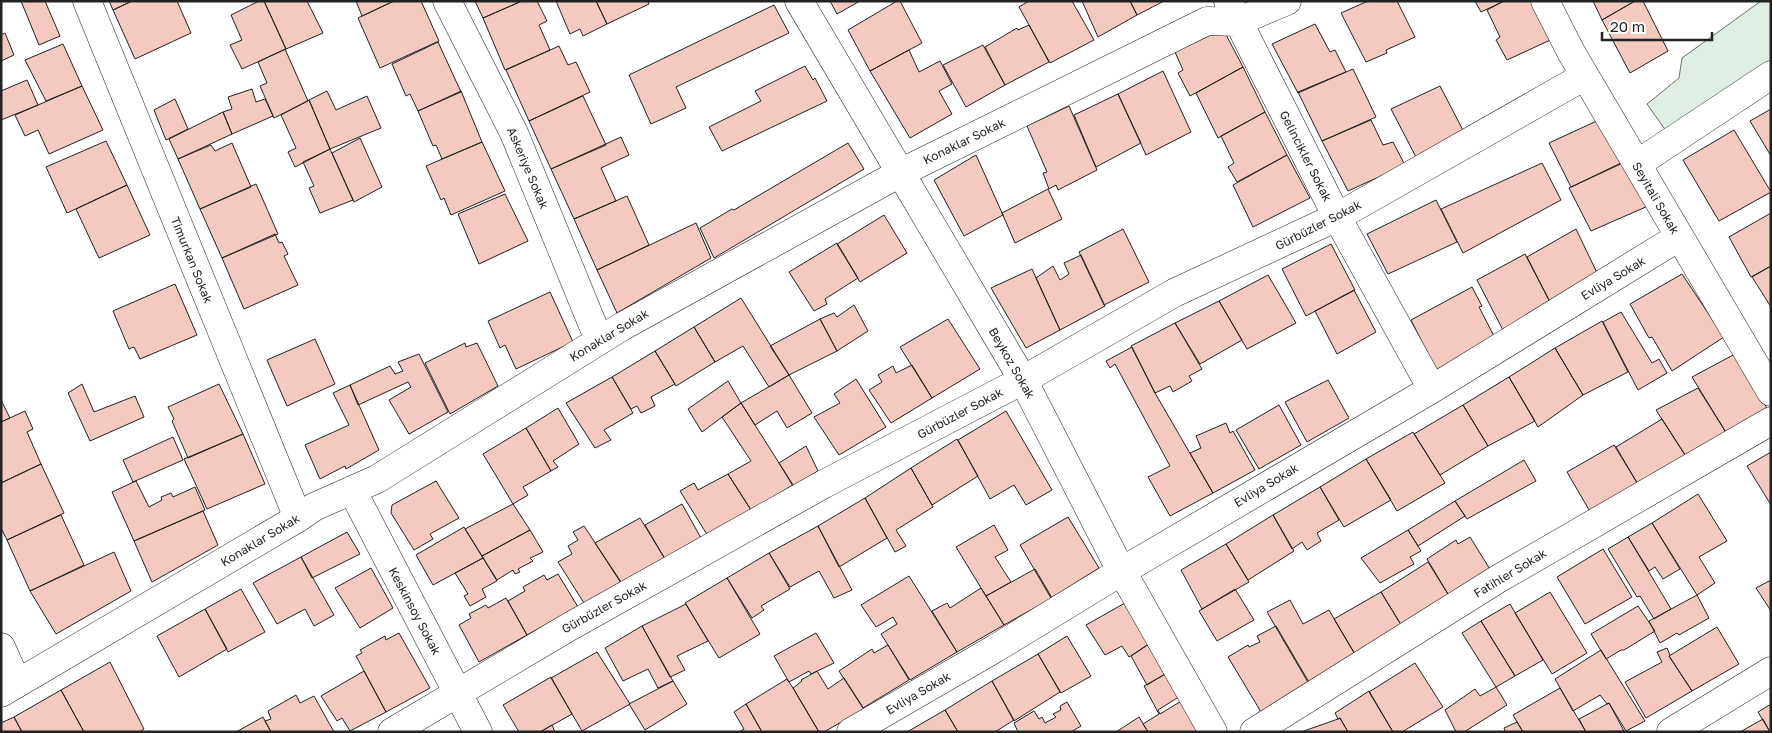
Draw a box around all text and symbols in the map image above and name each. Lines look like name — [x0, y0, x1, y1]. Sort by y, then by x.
scale bar — [1602, 10, 1712, 42]
text: 20 m — [1610, 17, 1645, 35]
street label: Gelincikler Sokak — [1277, 108, 1335, 204]
street label: Konaklar Sokak — [920, 115, 1008, 167]
street label: Askeriye Sokak — [504, 125, 552, 211]
street label: Seyitali Sokak — [1629, 159, 1683, 237]
street label: Gürbüzler Sokak — [1272, 197, 1364, 253]
street label: Timurkan Sokak — [168, 214, 216, 306]
street label: Evliya Sokak — [1578, 253, 1648, 303]
street label: Konaklar Sokak — [567, 305, 651, 365]
street label: Beykoz Sokak — [986, 325, 1038, 401]
street label: Gürbüzler Sokak — [915, 384, 1005, 442]
street label: Evliya Sokak — [1231, 460, 1301, 510]
street label: Konaklar Sokak — [218, 510, 302, 570]
street label: Fatihler Sokak — [1471, 545, 1549, 601]
street label: Keskinsoy Sokak — [386, 565, 444, 657]
street label: Gürbüzler Sokak — [559, 577, 649, 636]
street label: Evliya Sokak — [883, 668, 953, 718]

